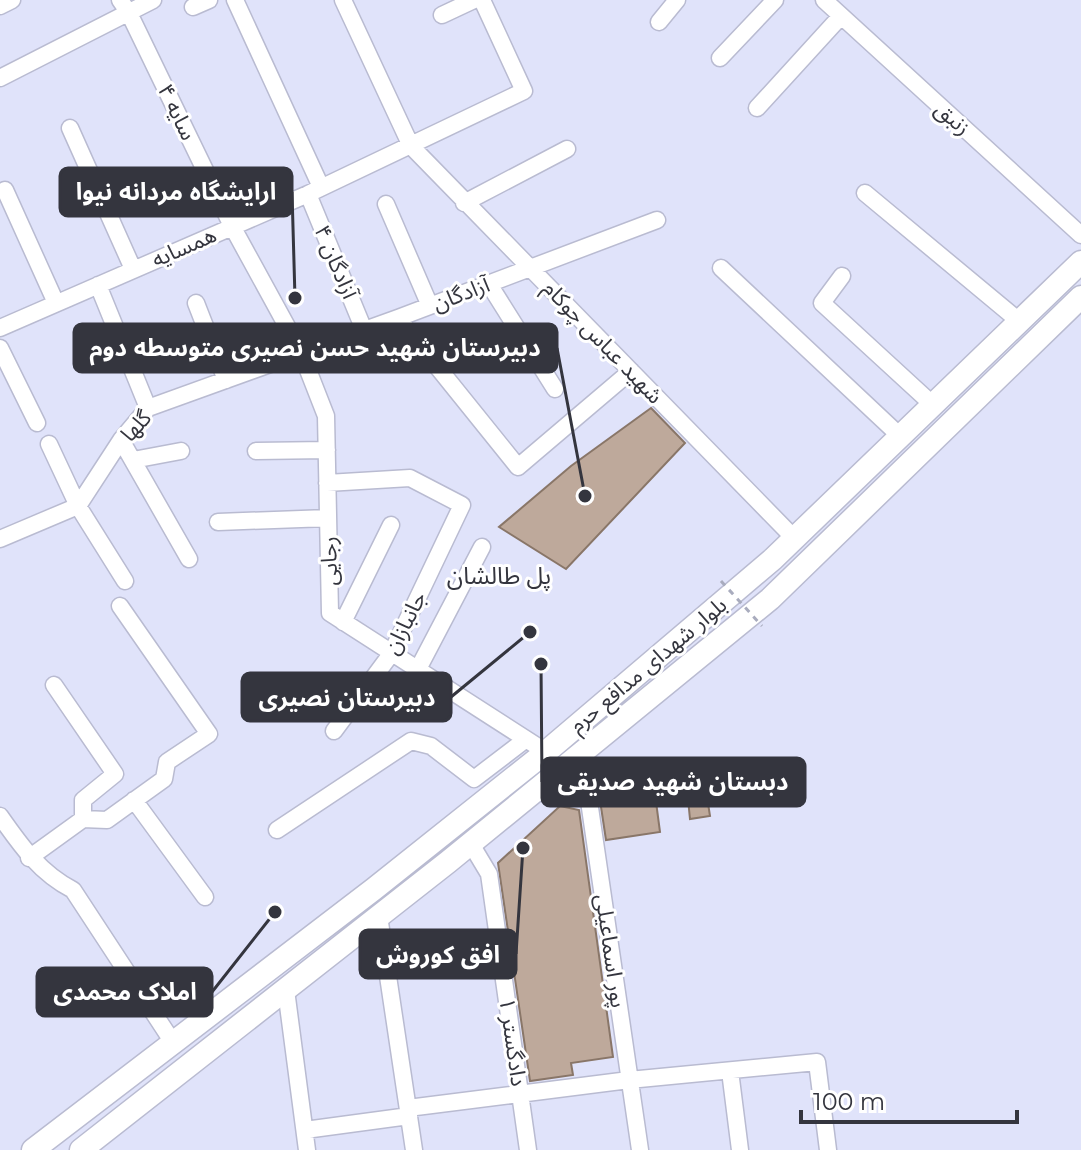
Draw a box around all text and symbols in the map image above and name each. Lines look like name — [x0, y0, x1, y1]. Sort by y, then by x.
street label: سایه ۴ — [152, 79, 202, 145]
street label: زنبق — [930, 95, 976, 141]
callout: ارایشگاه مردانه نیوا — [60, 168, 292, 216]
text: ارایشگاه مردانه نیوا — [76, 177, 276, 206]
street label: همسایه — [148, 221, 220, 273]
street label: آزادگان ۴ — [308, 221, 364, 304]
street label: آزادگان — [429, 270, 495, 317]
street label: شهید عباس چوکام — [535, 275, 669, 411]
callout: دبیرستان شهید حسن نصیری متوسطه دوم — [74, 324, 557, 372]
text: دبیرستان شهید حسن نصیری متوسطه دوم — [89, 333, 541, 366]
street label: گلها — [115, 404, 158, 447]
street label: رجایی — [315, 536, 343, 586]
district label: پل طالشان — [447, 561, 551, 591]
street label: جانبازان — [378, 587, 432, 659]
street label: بلوار شهدای مدافع حرم — [564, 591, 734, 741]
callout: دبیرستان نصیری — [242, 673, 451, 721]
text: دبیرستان نصیری — [259, 683, 435, 712]
callout: دبستان شهید صدیقی — [542, 758, 805, 806]
text: دبستان شهید صدیقی — [558, 767, 788, 796]
street label: پور اسماعیلی — [589, 892, 632, 1010]
callout: افق کوروش — [360, 930, 516, 978]
text: افق کوروش — [376, 940, 500, 970]
callout: املاک محمدی — [37, 968, 212, 1016]
text: املاک محمدی — [53, 977, 197, 1006]
street label: دادگستر ۱ — [493, 996, 533, 1088]
scale bar — [801, 1074, 1017, 1124]
text: 100 m — [813, 1087, 885, 1116]

